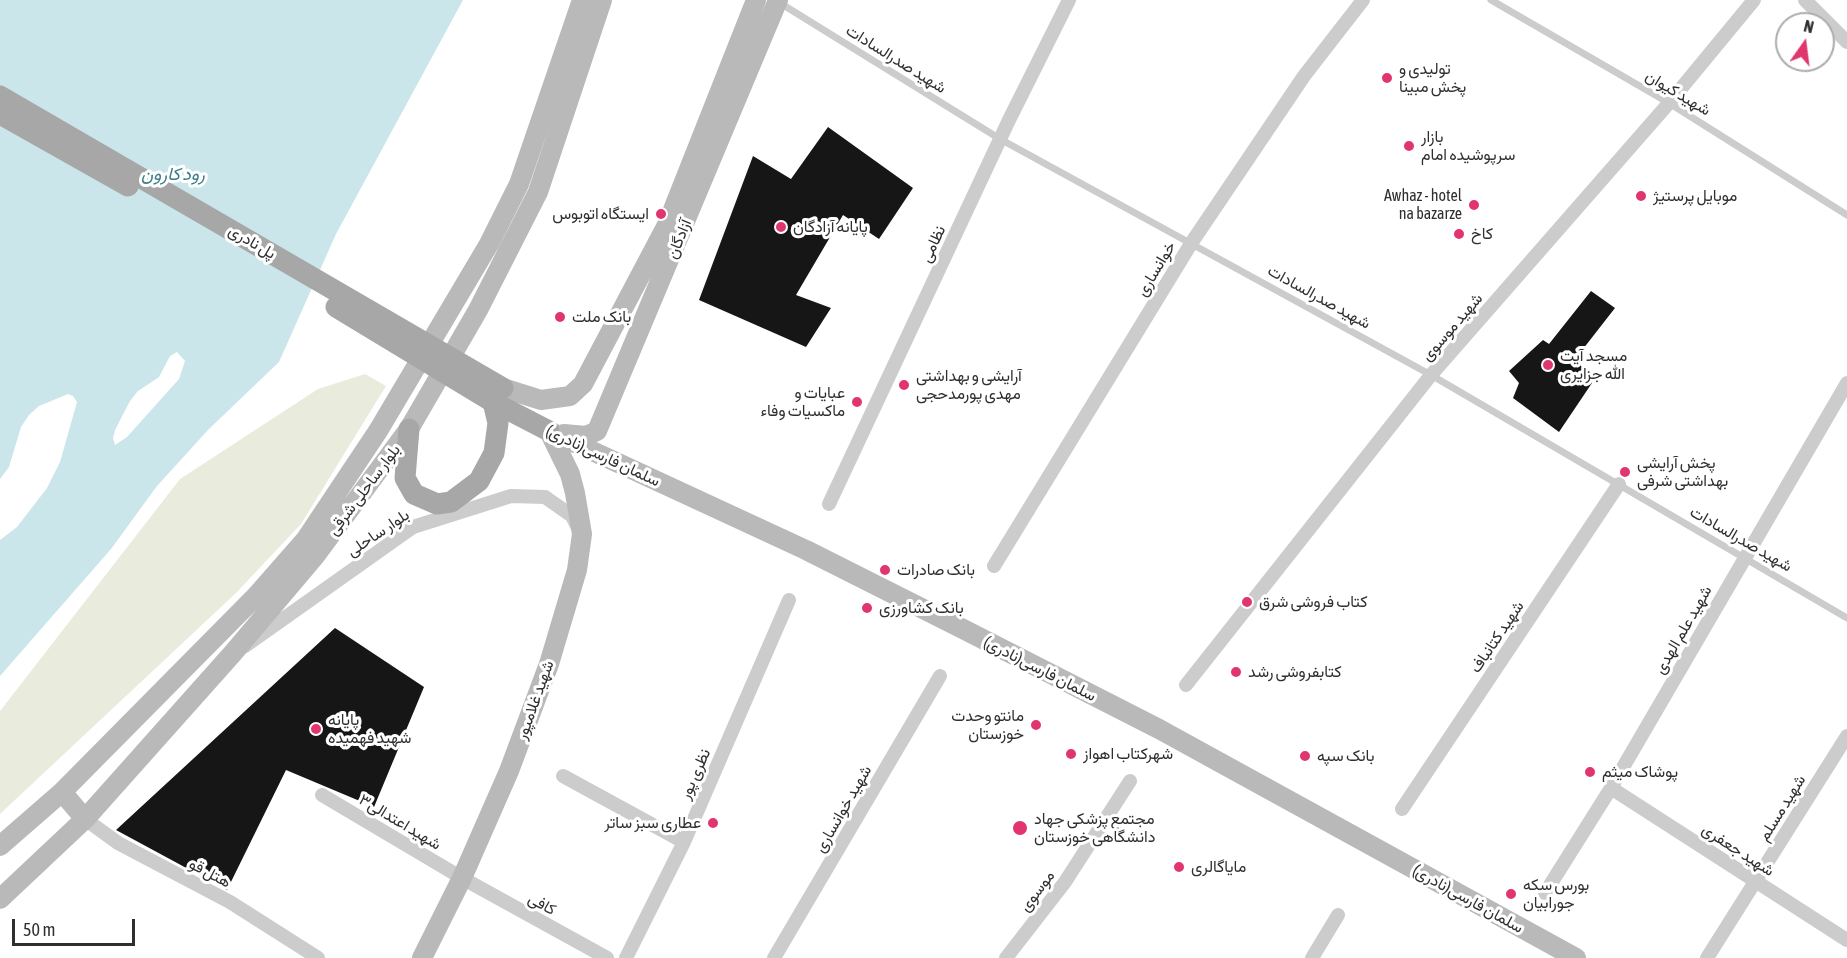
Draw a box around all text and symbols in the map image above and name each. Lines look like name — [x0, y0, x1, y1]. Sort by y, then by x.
north arrow — [1775, 12, 1835, 72]
text: N — [1802, 17, 1816, 36]
street label: شهید صدرالسادات — [842, 20, 950, 98]
place label: تولیدی و پخش مبینا — [1399, 59, 1466, 97]
street label: شهید کیوان — [1642, 66, 1714, 120]
marker: تولیدی و پخش مبینا — [1380, 71, 1394, 85]
place label: بازار سرپوشیده امام — [1421, 127, 1515, 165]
marker: بازار سرپوشیده امام — [1402, 139, 1416, 153]
water label: رود کارون — [141, 163, 205, 185]
place label: Awhaz - hotel na bazarze — [1384, 186, 1462, 224]
place label: موبایل پرستیژ — [1653, 186, 1737, 206]
marker: موبایل پرستیژ — [1634, 189, 1648, 203]
marker: Awhaz - hotel na bazarze — [1467, 198, 1481, 212]
place label: ایستگاه اتوبوس — [552, 204, 649, 224]
marker: ایستگاه اتوبوس — [654, 207, 668, 221]
street label: آزادگان — [662, 216, 696, 262]
place label: پایانه آزادگان — [793, 217, 868, 237]
marker: پایانه آزادگان — [774, 220, 788, 234]
street label: پل نادری — [225, 221, 279, 263]
street label: نظامی — [916, 222, 950, 266]
place label: کاخ — [1471, 224, 1493, 244]
marker: کاخ — [1452, 227, 1466, 241]
street label: خوانساری — [1132, 238, 1180, 300]
street label: شهید صدرالسادات — [1264, 261, 1374, 333]
street label: شهید موسوی — [1417, 289, 1487, 365]
place label: بانک ملت — [572, 307, 631, 327]
marker: بانک ملت — [553, 310, 567, 324]
place label: مسجد آیت الله جزایری — [1560, 346, 1627, 384]
marker: مسجد آیت الله جزایری — [1541, 358, 1555, 372]
place label: آرایشی و بهداشتی مهدی پورمدحجی — [916, 366, 1022, 404]
marker: آرایشی و بهداشتی مهدی پورمدحجی — [897, 378, 911, 392]
place label: عبایات و ماکسیات وفاء — [760, 383, 845, 421]
marker: عبایات و ماکسیات وفاء — [850, 395, 864, 409]
street label: سلمان فارسی(نادری) — [543, 421, 663, 491]
street label: بلوار ساحلی شرقی — [324, 441, 404, 539]
place label: پخش آرایشی بهداشتی شرفی — [1637, 453, 1728, 491]
marker: پخش آرایشی بهداشتی شرفی — [1618, 465, 1632, 479]
street label: شهید صدرالسادات — [1687, 502, 1795, 576]
street label: بلوار ساحلی — [343, 505, 413, 561]
place label: بانک صادرات — [897, 560, 975, 580]
marker: بانک صادرات — [878, 563, 892, 577]
street label: شهید علم الهدی — [1650, 582, 1716, 678]
place label: کتاب فروشی شرق — [1259, 592, 1368, 612]
marker: کتاب فروشی شرق — [1240, 595, 1254, 609]
street label: شهید کتانباف — [1466, 597, 1528, 677]
place label: بانک کشاورزی — [879, 598, 964, 618]
marker: بانک کشاورزی — [860, 601, 874, 615]
street label: سلمان فارسی(نادری) — [981, 632, 1099, 706]
street label: شهید غلامپور — [512, 658, 558, 742]
place label: کتابفروشی رشد — [1248, 662, 1342, 682]
marker: کتابفروشی رشد — [1229, 665, 1243, 679]
place label: مانتو وحدت خوزستان — [951, 706, 1024, 744]
place label: پایانه شهید فهمیده — [328, 710, 411, 748]
marker: مانتو وحدت خوزستان — [1029, 718, 1043, 732]
marker: پایانه شهید فهمیده — [309, 722, 323, 736]
place label: شهرکتاب اهواز — [1083, 744, 1173, 764]
street label: نظری پور — [675, 746, 715, 802]
place label: بانک سپه — [1317, 746, 1374, 766]
marker: شهرکتاب اهواز — [1064, 747, 1078, 761]
marker: بانک سپه — [1298, 749, 1312, 763]
street label: شهید خوانساری — [810, 762, 876, 856]
place label: پوشاک میثم — [1602, 762, 1678, 782]
marker: پوشاک میثم — [1583, 765, 1597, 779]
street label: شهید مسلم — [1754, 771, 1810, 845]
street label: شهید اعتدالی۳ — [355, 790, 445, 854]
place label: مجتمع پزشکی جهاد دانشگاهی خوزستان — [1034, 809, 1155, 847]
place label: عطاری سبز ساتر — [604, 813, 701, 833]
marker: عطاری سبز ساتر — [706, 816, 720, 830]
marker: مجتمع پزشکی جهاد دانشگاهی خوزستان — [1011, 819, 1029, 837]
street label: شهید جعفری — [1698, 820, 1778, 880]
street label: هتل قو — [186, 854, 234, 892]
place label: مایاگالری — [1191, 857, 1246, 877]
marker: مایاگالری — [1172, 860, 1186, 874]
street label: سلمان فارسی(نادری) — [1409, 861, 1527, 937]
street label: موسوی — [1015, 867, 1059, 915]
place label: بورس سکه جورابیان — [1523, 875, 1589, 913]
marker: بورس سکه جورابیان — [1504, 887, 1518, 901]
street label: کافی — [525, 889, 559, 919]
scale bar — [15, 907, 138, 945]
text: 50 m — [23, 919, 55, 940]

